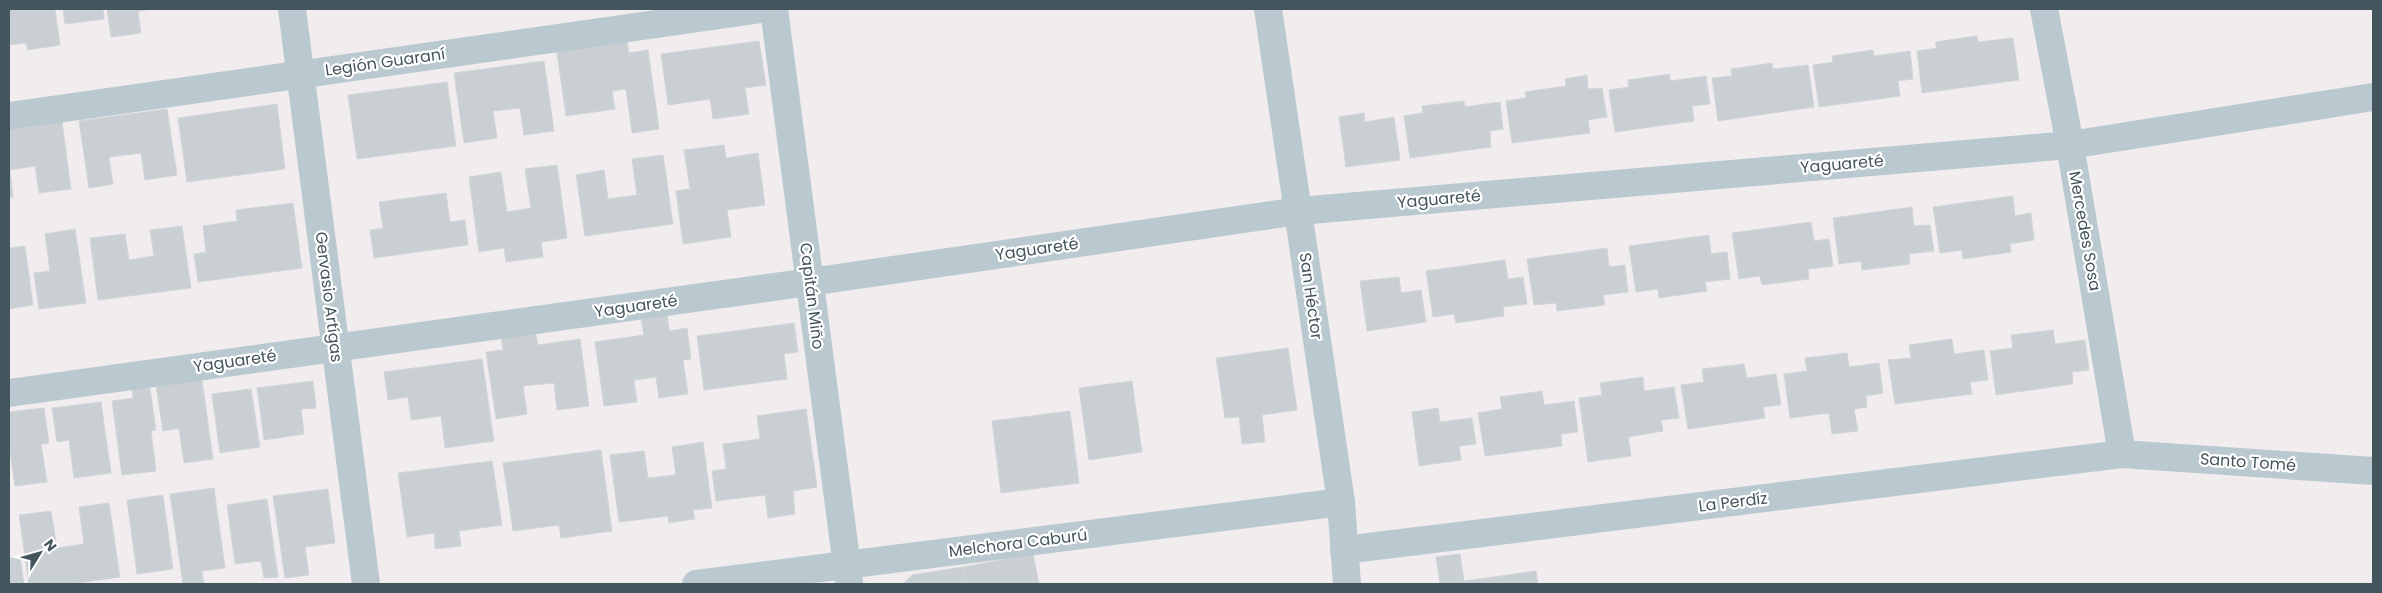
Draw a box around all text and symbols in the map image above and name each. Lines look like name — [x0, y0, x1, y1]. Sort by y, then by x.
street label: Legión Guaraní — [324, 42, 446, 82]
street label: Yaguareté — [1799, 149, 1885, 179]
street label: Mercedes Sosa — [2063, 169, 2107, 293]
street label: Yaguareté — [1396, 184, 1482, 214]
street label: Gervasio Artígas — [310, 230, 348, 364]
street label: Yaguareté — [994, 232, 1080, 266]
street label: Capitán Miño — [794, 241, 830, 351]
street label: San Héctor — [1294, 251, 1328, 341]
street label: Yaguareté — [593, 289, 679, 323]
street label: Yaguareté — [192, 344, 278, 378]
street label: Santo Tomé — [2199, 447, 2297, 477]
street label: La Perdíz — [1697, 486, 1769, 518]
street label: Melchora Caburú — [947, 523, 1089, 563]
north arrow — [15, 528, 65, 578]
text: N — [39, 535, 62, 555]

